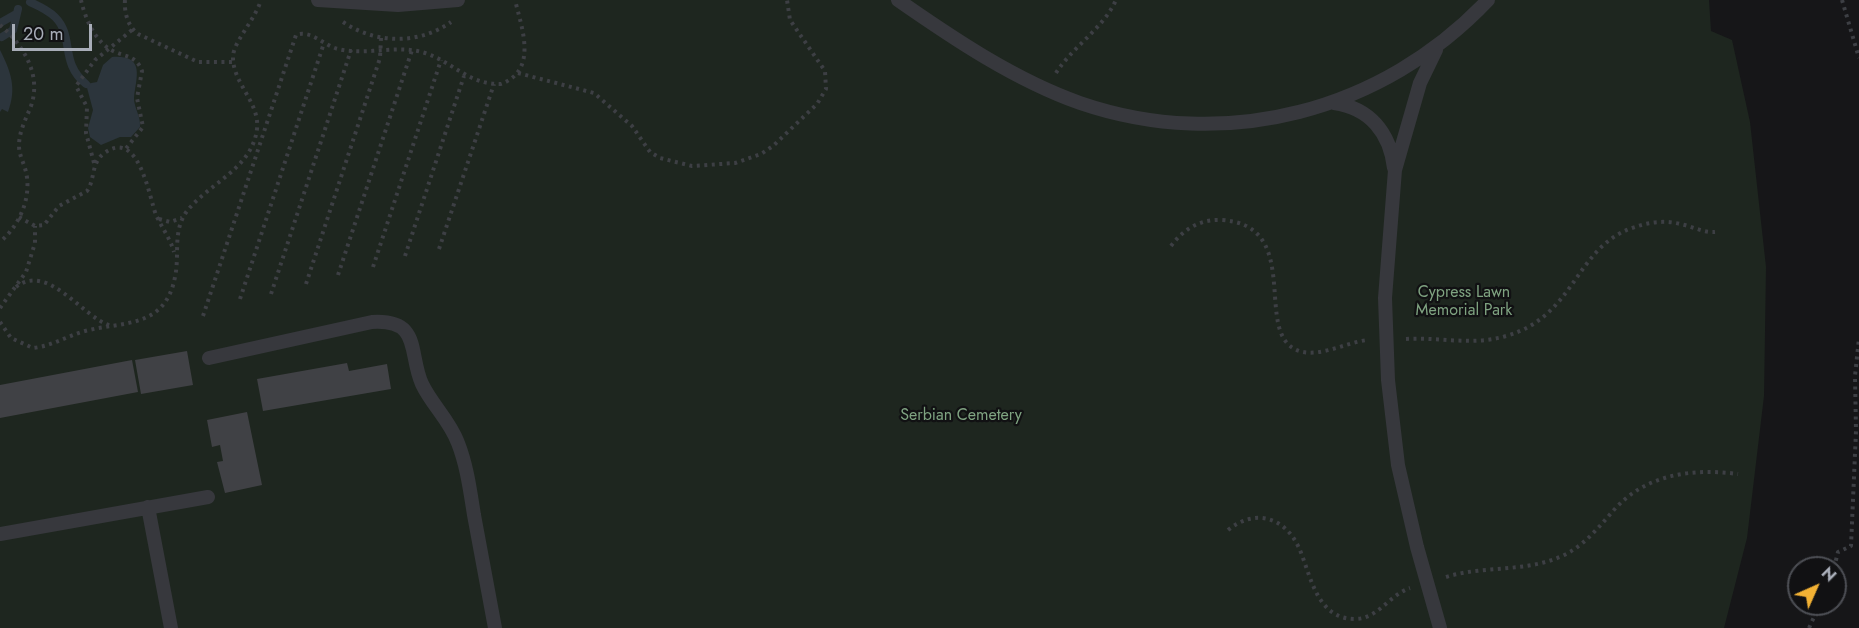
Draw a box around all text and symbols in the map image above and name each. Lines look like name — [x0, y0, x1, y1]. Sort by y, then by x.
scale bar — [15, 12, 94, 50]
text: 20 m — [23, 21, 63, 47]
park label: Cypress Lawn Memorial Park — [1416, 283, 1512, 321]
park label: Serbian Cemetery — [900, 406, 1022, 426]
north arrow — [1787, 556, 1847, 616]
text: N — [1816, 562, 1841, 587]

